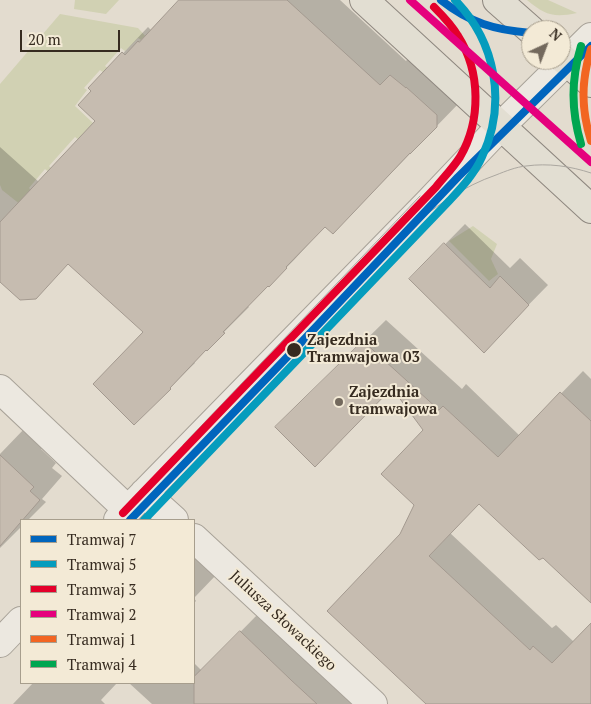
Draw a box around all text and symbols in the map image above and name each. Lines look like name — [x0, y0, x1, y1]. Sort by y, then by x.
scale bar — [22, 20, 122, 52]
north arrow — [521, 20, 571, 70]
text: N — [546, 24, 566, 45]
text: 20 m — [28, 29, 61, 49]
place label: Zajezdnia Tramwajowa 03 — [307, 332, 420, 367]
marker: Zajezdnia Tramwajowa 03 — [285, 341, 303, 359]
place label: Zajezdnia tramwajowa — [349, 384, 437, 419]
marker: Zajezdnia tramwajowa — [333, 396, 345, 408]
legend — [20, 519, 195, 684]
text: Tramwaj 7 — [67, 529, 137, 549]
text: Tramwaj 5 — [67, 554, 137, 574]
street label: Juliusza Słowackiego — [226, 567, 340, 675]
text: Tramwaj 3 — [67, 579, 137, 599]
text: Tramwaj 2 — [67, 604, 137, 624]
text: Tramwaj 1 — [67, 629, 137, 649]
text: Tramwaj 4 — [67, 654, 137, 674]

